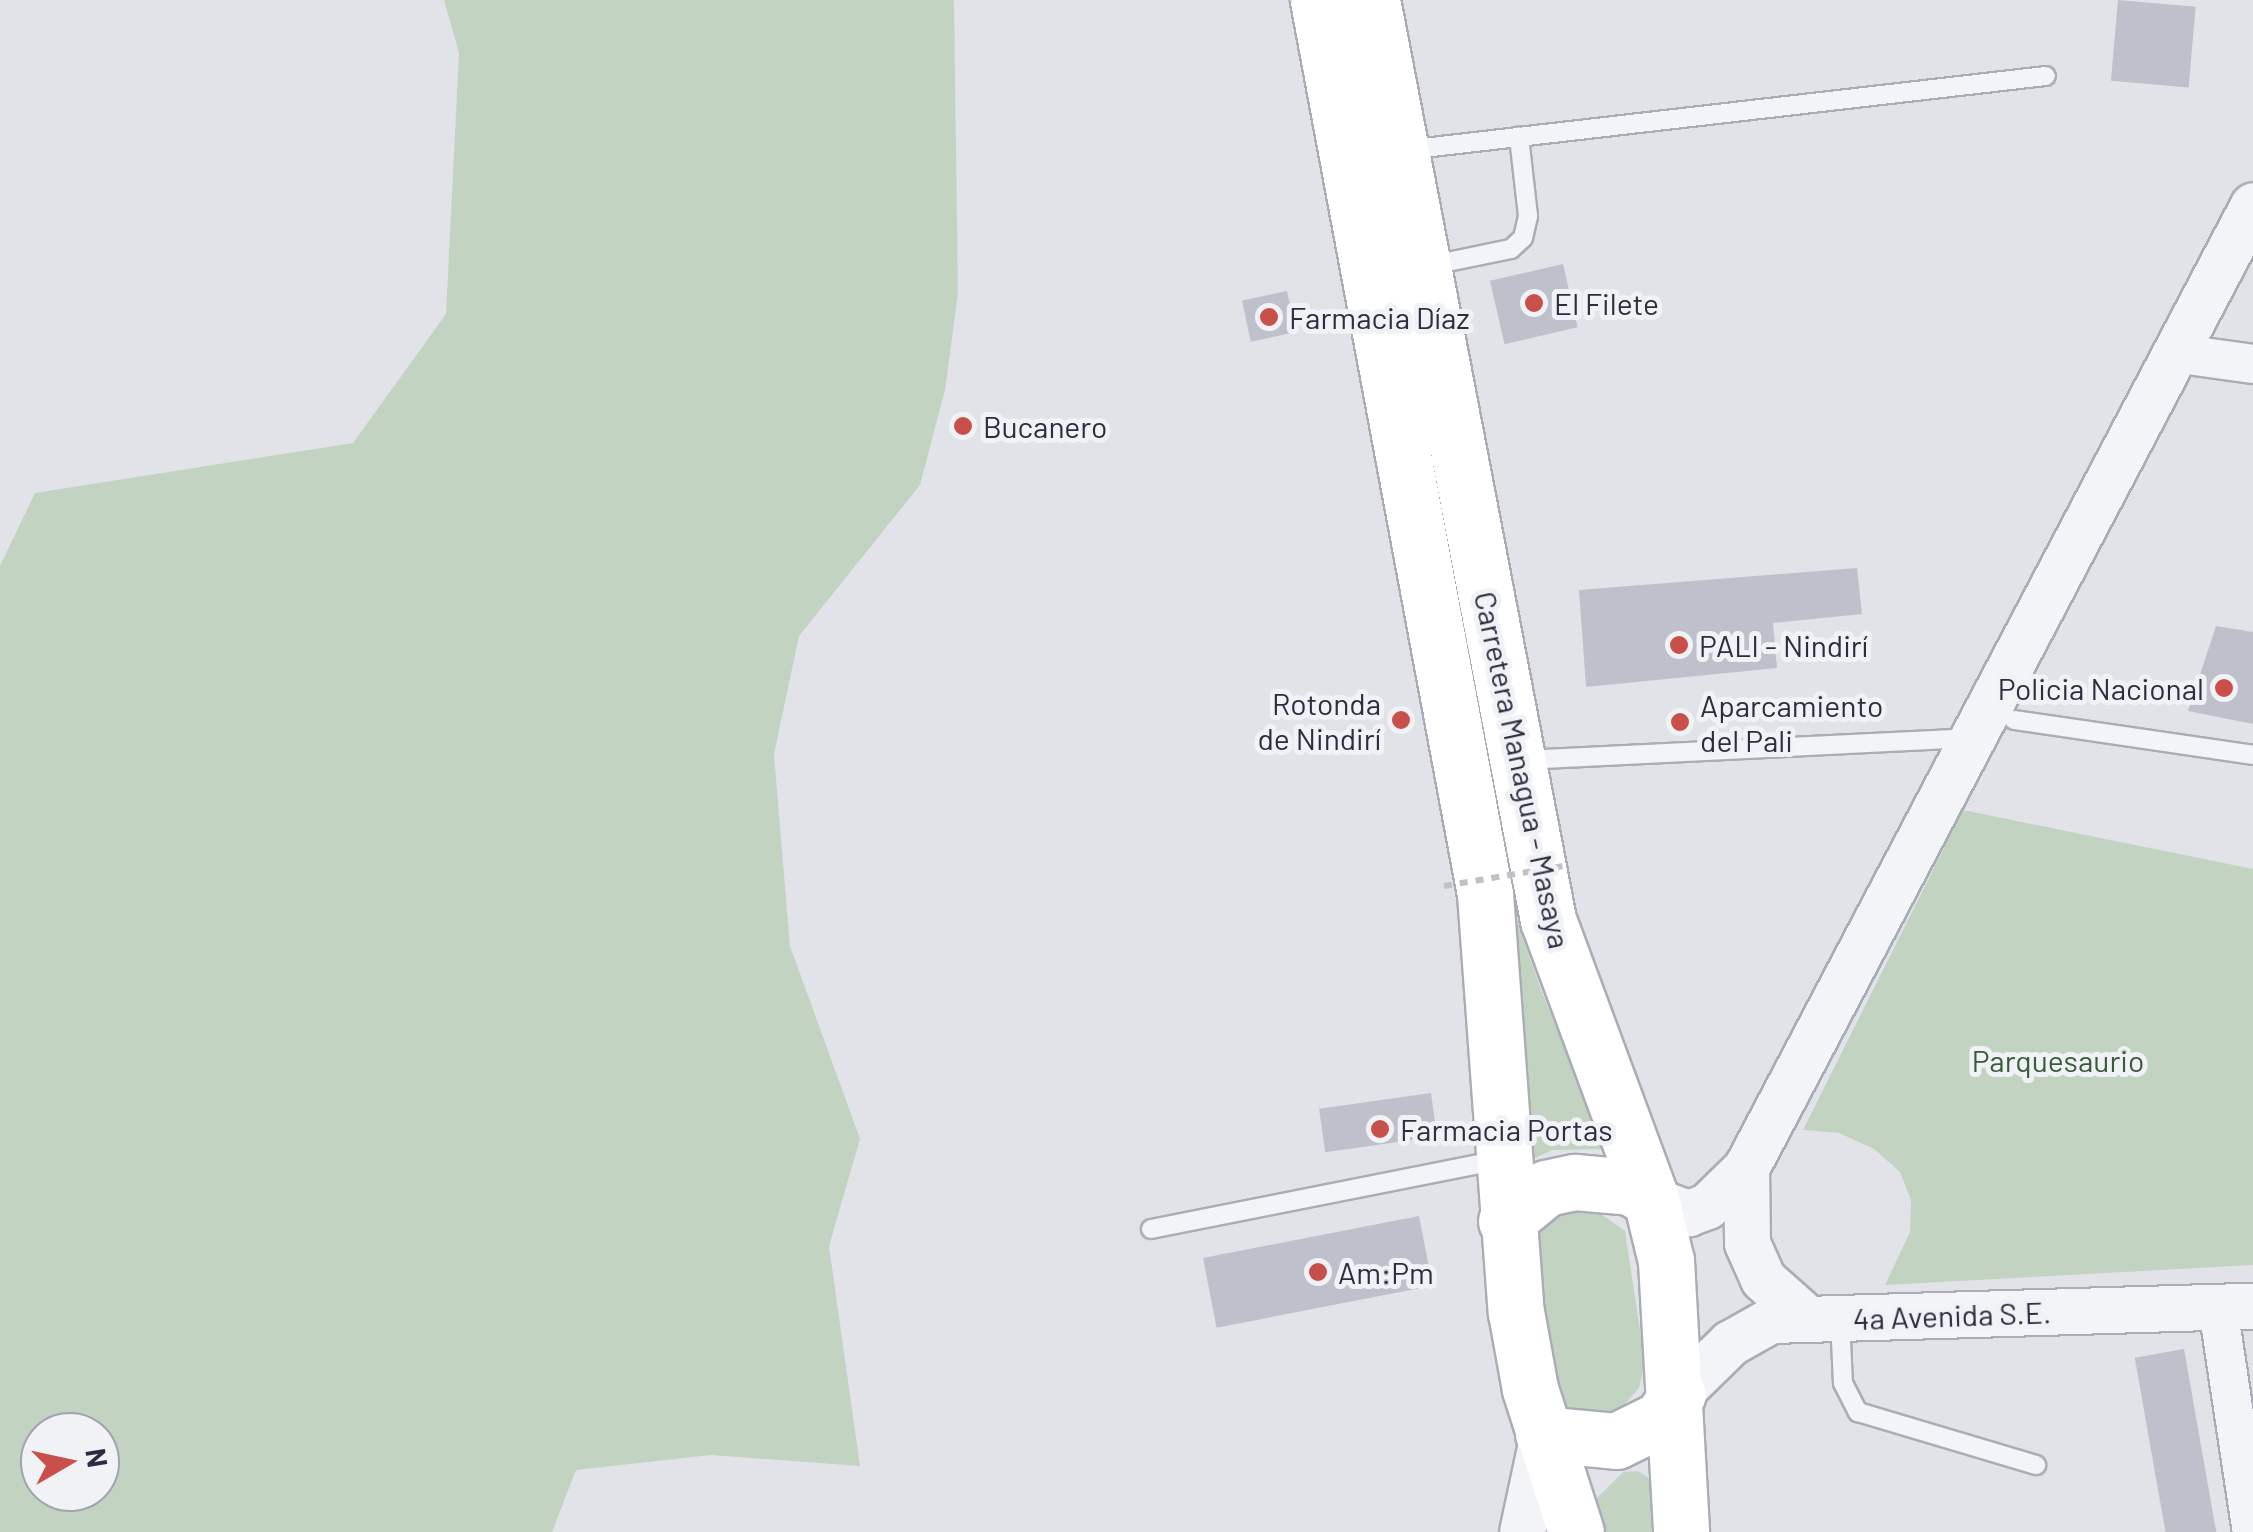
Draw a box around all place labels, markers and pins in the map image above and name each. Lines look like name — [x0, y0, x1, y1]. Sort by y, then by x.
place label: El Filete — [1554, 285, 1659, 321]
marker: El Filete — [1523, 292, 1545, 314]
place label: Farmacia Díaz — [1289, 299, 1470, 335]
marker: Farmacia Díaz — [1258, 306, 1280, 328]
place label: Bucanero — [983, 408, 1107, 444]
marker: Bucanero — [952, 415, 974, 437]
place label: PALI - Nindirí — [1699, 627, 1868, 663]
marker: PALI - Nindirí — [1668, 634, 1690, 656]
place label: Policia Nacional — [1998, 670, 2204, 706]
marker: Policia Nacional — [2213, 677, 2235, 699]
place label: Rotonda de Nindirí — [1257, 685, 1381, 756]
place label: Aparcamiento del Pali — [1700, 687, 1883, 758]
marker: Rotonda de Nindirí — [1390, 709, 1412, 731]
marker: Aparcamiento del Pali — [1669, 711, 1691, 733]
place label: Farmacia Portas — [1400, 1111, 1613, 1147]
marker: Farmacia Portas — [1369, 1118, 1391, 1140]
place label: Am:Pm — [1338, 1254, 1434, 1290]
marker: Am:Pm — [1307, 1261, 1329, 1283]

